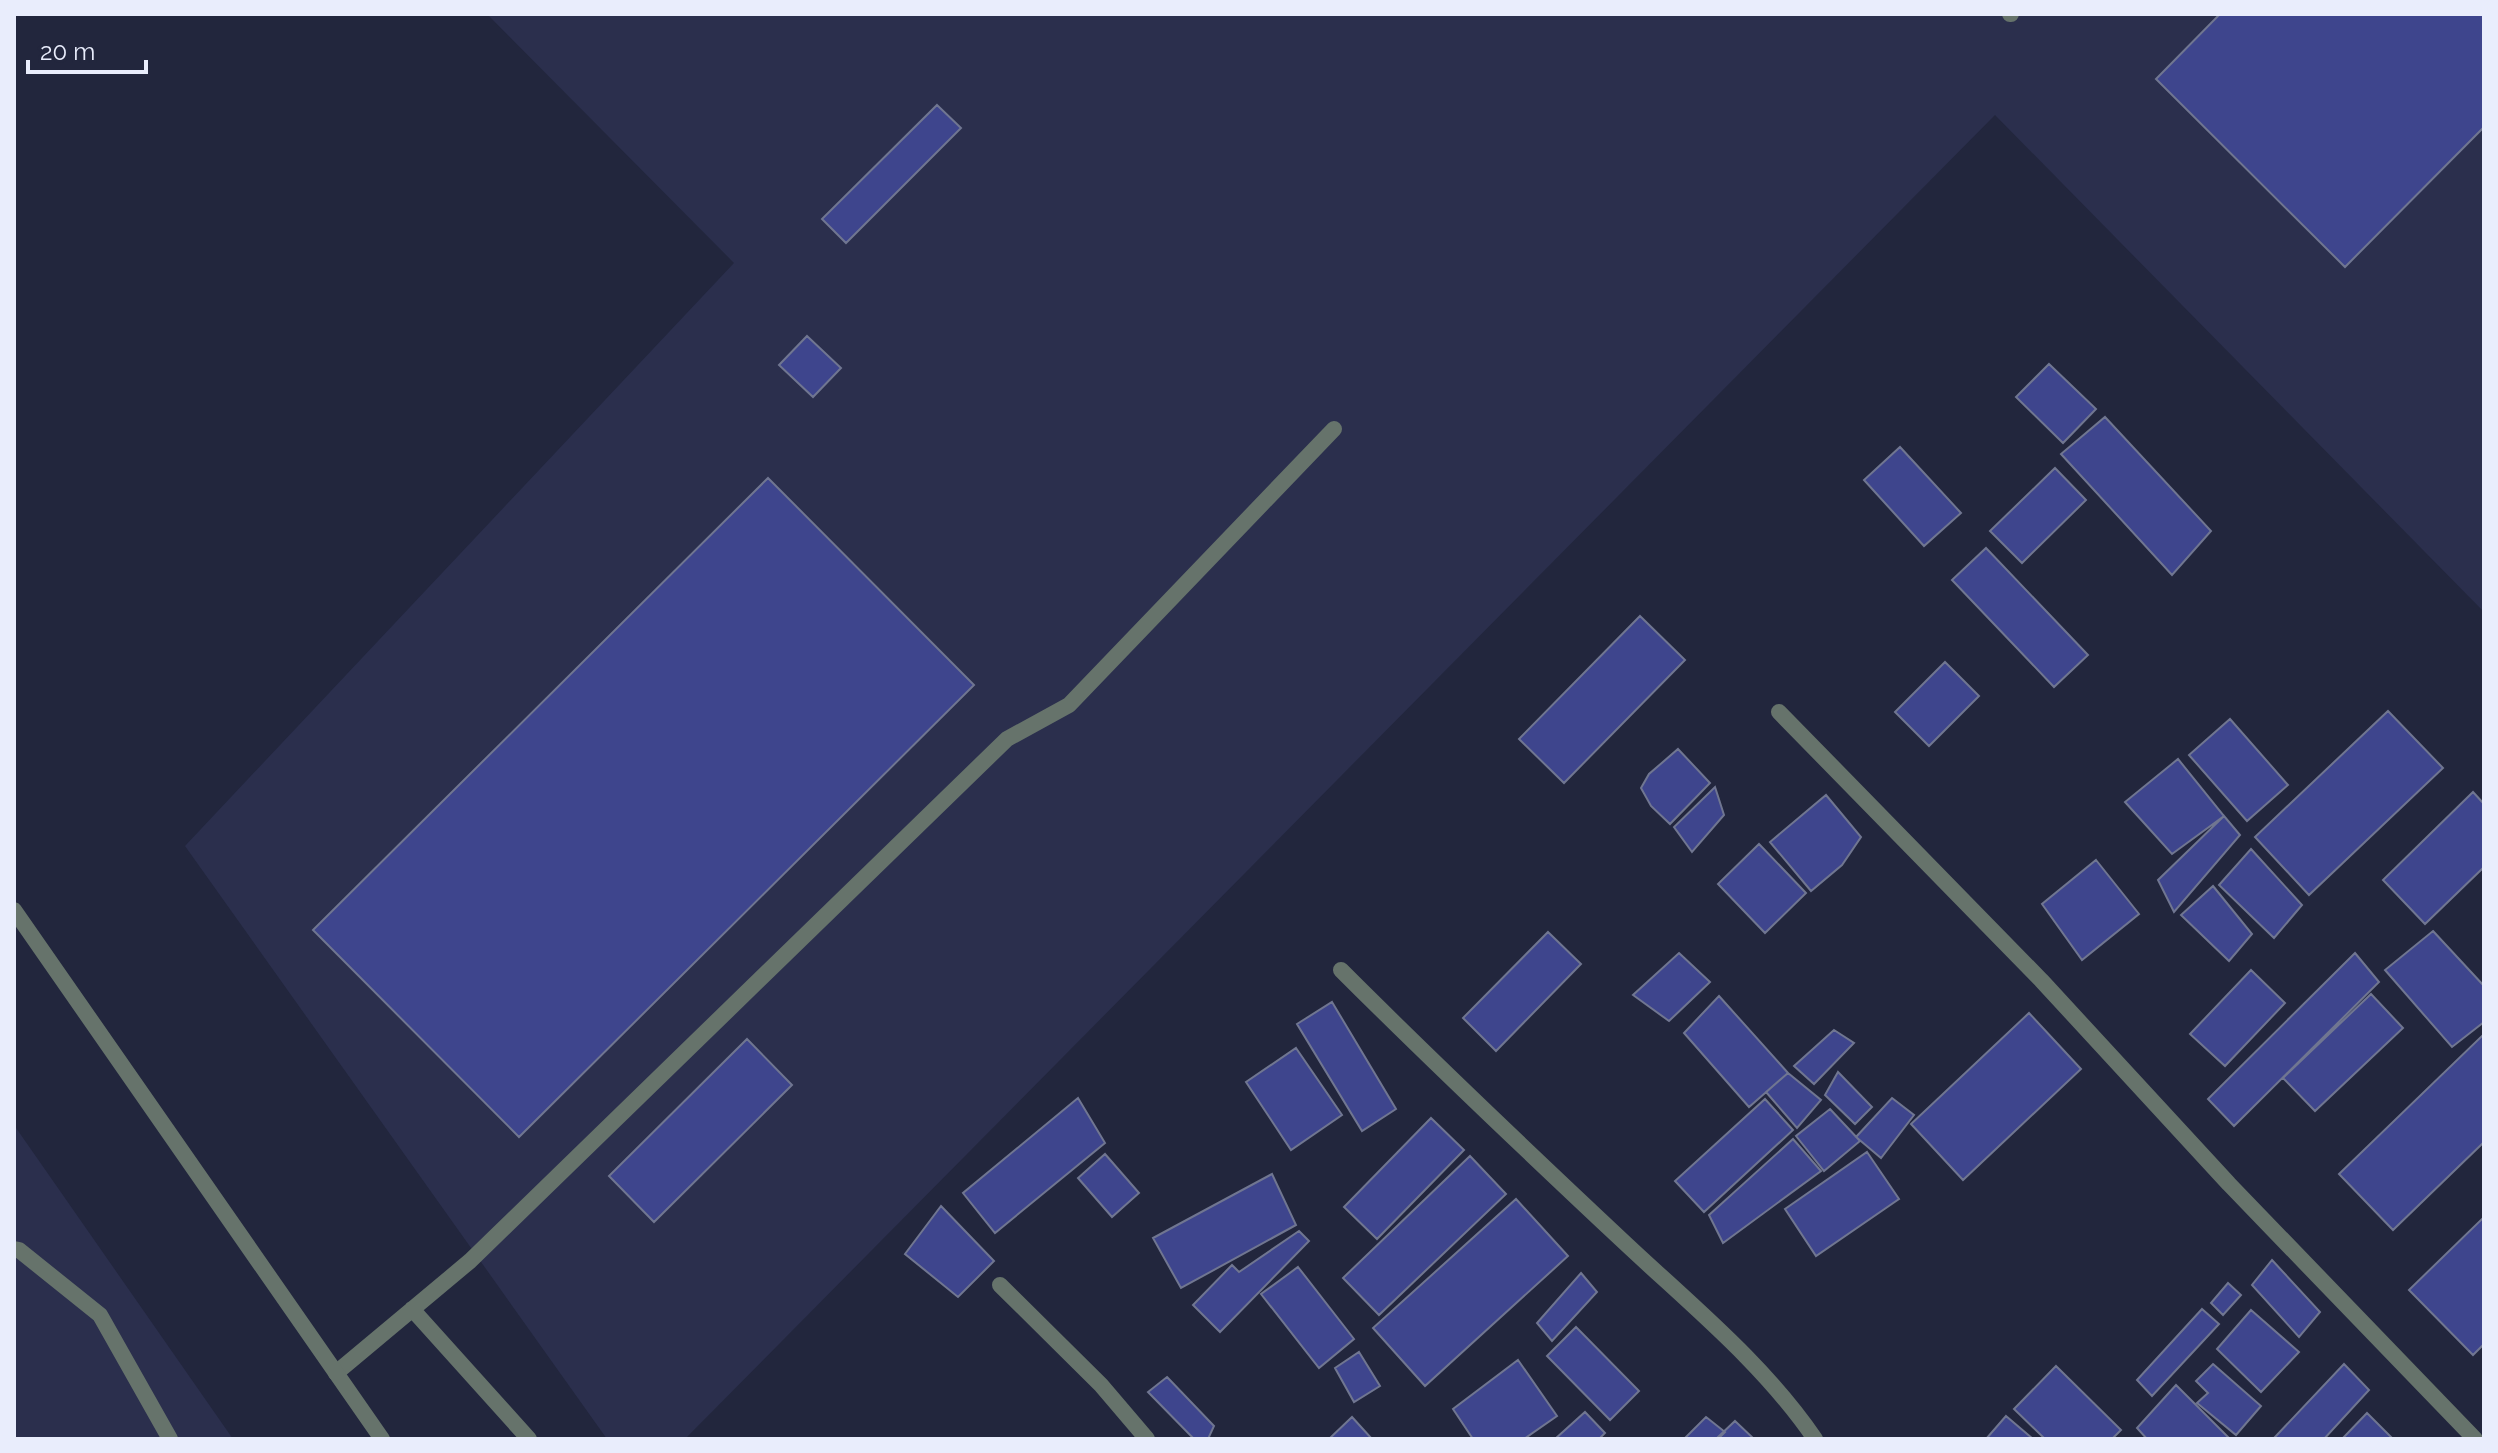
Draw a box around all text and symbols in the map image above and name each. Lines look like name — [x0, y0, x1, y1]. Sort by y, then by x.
scale bar — [28, 24, 146, 74]
text: 20 m — [40, 37, 95, 66]

